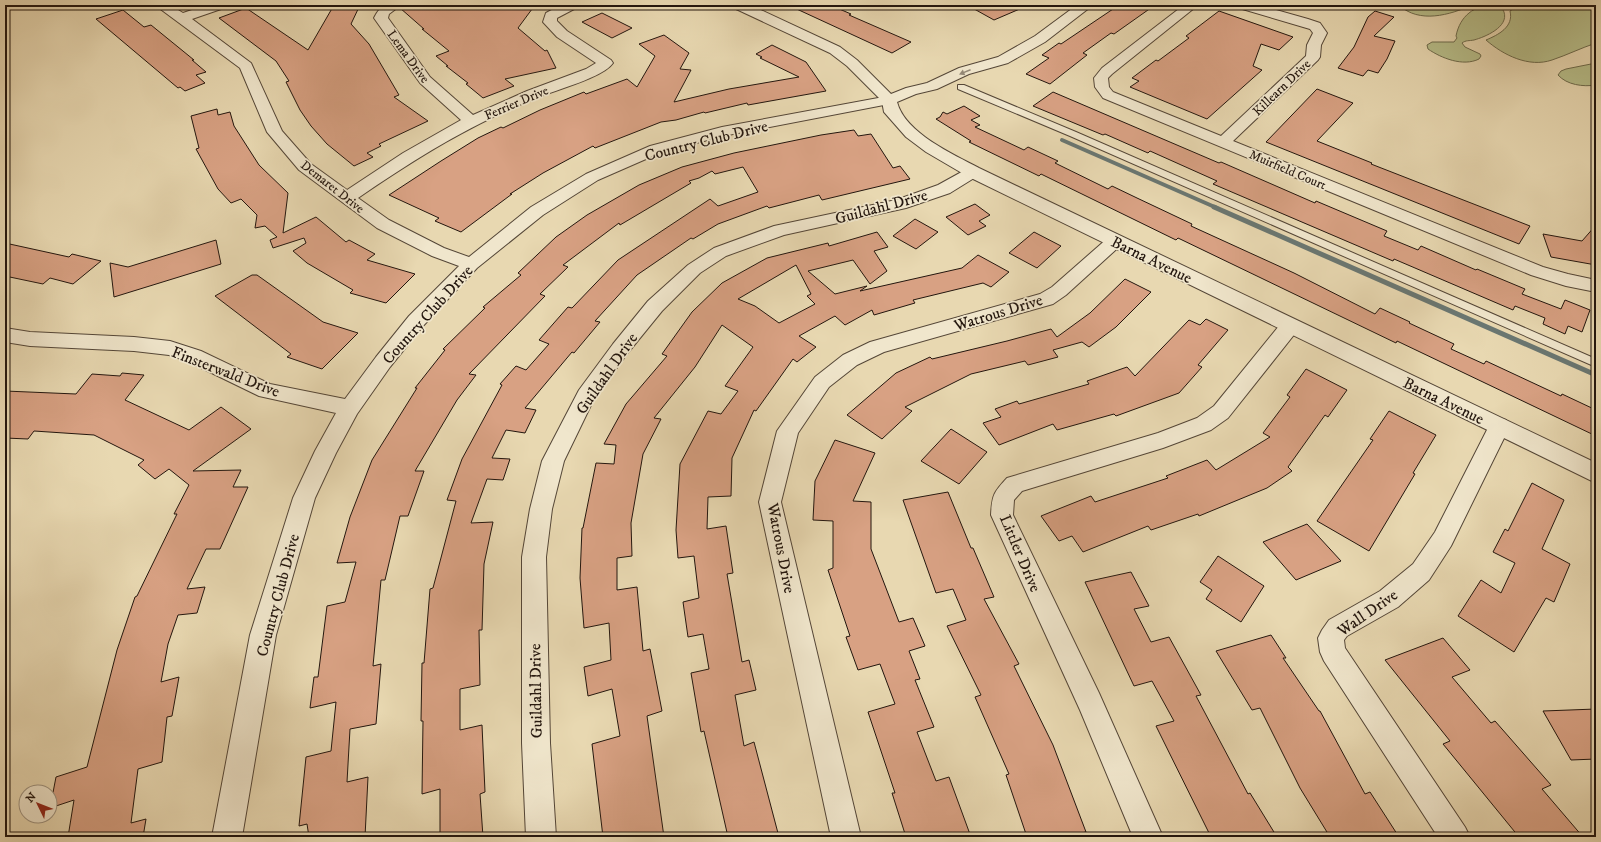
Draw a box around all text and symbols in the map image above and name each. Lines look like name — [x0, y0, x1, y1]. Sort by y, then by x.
street label: Lema Drive — [384, 27, 433, 86]
street label: Killearn Drive — [1249, 56, 1314, 119]
one-way arrow — [959, 69, 971, 75]
street label: Ferrier Drive — [482, 82, 551, 124]
street label: Country Club Drive — [643, 116, 770, 166]
street label: Muirfield Court — [1247, 146, 1329, 193]
street label: Demaret Drive — [297, 157, 367, 217]
street label: Guildahl Drive — [833, 185, 930, 229]
street label: Barna Avenue — [1108, 232, 1196, 288]
street label: Country Club Drive — [378, 261, 478, 368]
street label: Watrous Drive — [951, 290, 1045, 336]
street label: Guildahl Drive — [571, 329, 642, 418]
street label: Finsterwald Drive — [169, 342, 283, 402]
street label: Barna Avenue — [1400, 373, 1488, 429]
street label: Watrous Drive — [762, 500, 800, 595]
street label: Littler Drive — [995, 512, 1045, 595]
street label: Country Club Drive — [252, 531, 304, 659]
street label: Wall Drive — [1333, 585, 1402, 641]
street label: Guildahl Drive — [525, 643, 547, 739]
north arrow — [18, 784, 58, 824]
text: N — [23, 790, 40, 806]

